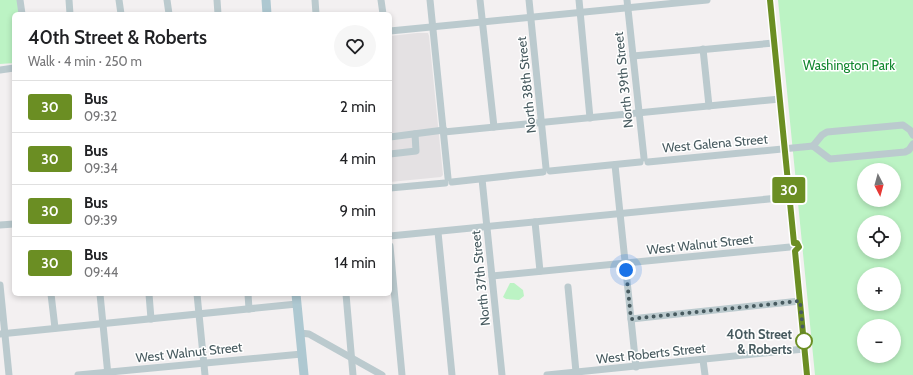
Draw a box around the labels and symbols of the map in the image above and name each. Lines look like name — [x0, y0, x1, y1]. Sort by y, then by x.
street label: North 39th Street — [610, 30, 636, 129]
street label: North 38th Street — [513, 35, 539, 134]
park label: Washington Park — [803, 57, 895, 73]
street label: West Galena Street — [662, 130, 769, 156]
north arrow — [857, 163, 901, 207]
line badge: 30 — [771, 177, 807, 203]
street label: North 37th Street — [467, 229, 493, 327]
street label: West Walnut Street — [646, 230, 755, 258]
your location — [616, 260, 636, 280]
place label: 40th Street & Roberts — [726, 326, 793, 357]
marker: 40th Street & Roberts — [795, 332, 813, 350]
street label: West Walnut Street — [135, 338, 244, 366]
street label: West Roberts Street — [595, 339, 707, 367]

